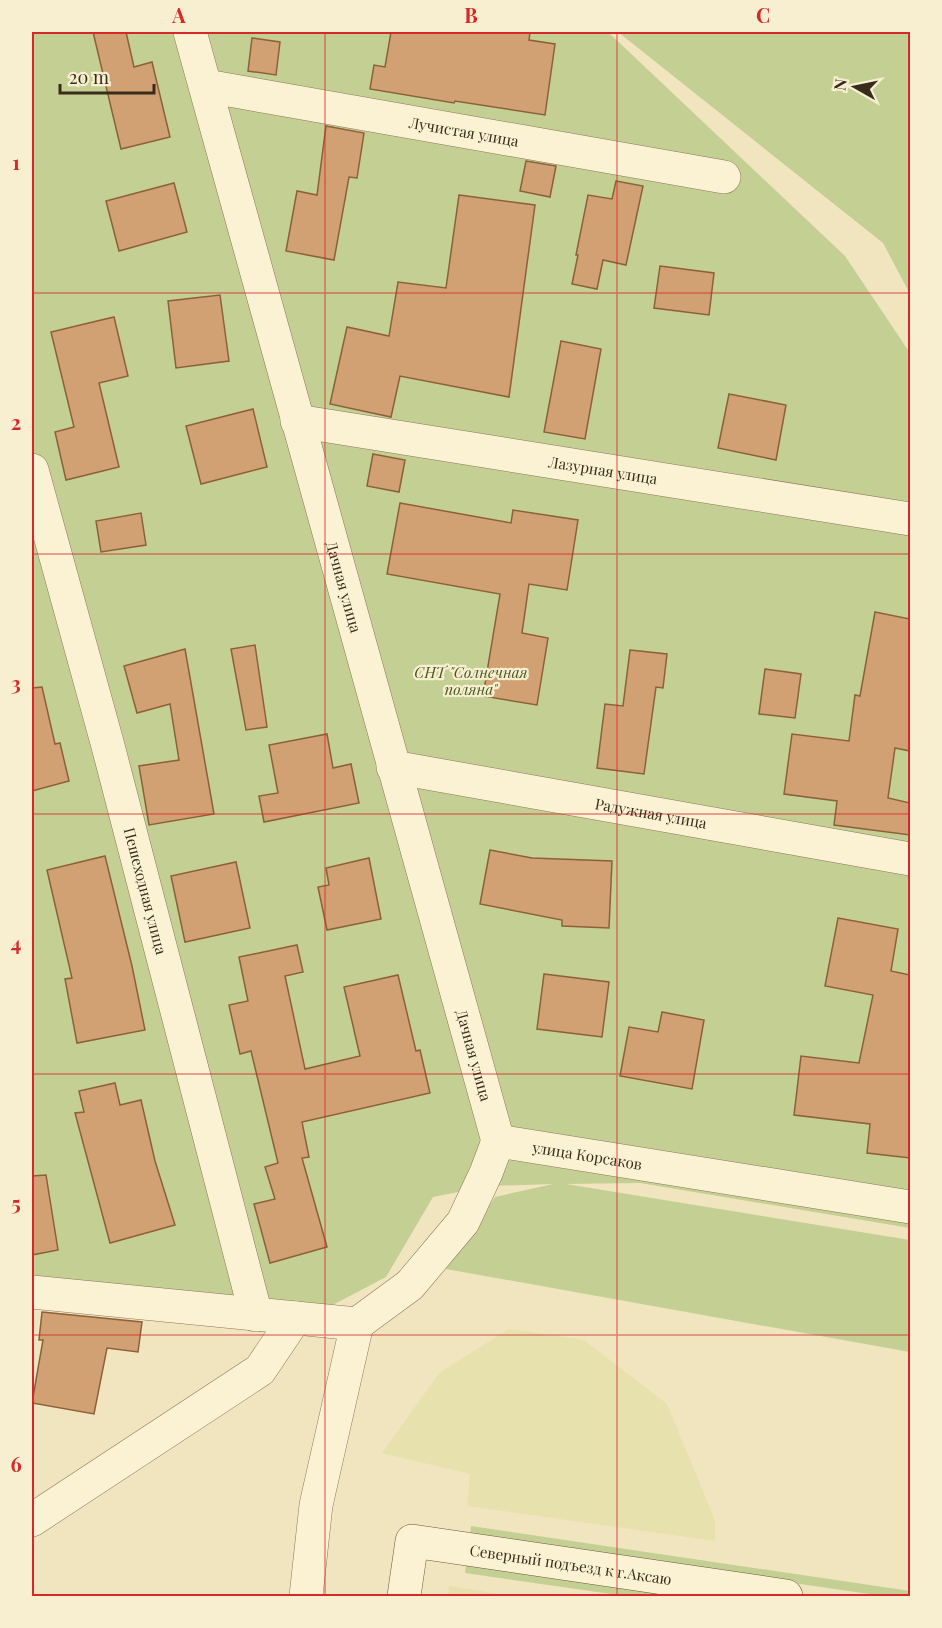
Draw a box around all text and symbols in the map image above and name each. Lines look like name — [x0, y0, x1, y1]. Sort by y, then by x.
text: A — [171, 1, 186, 28]
text: B — [464, 1, 478, 28]
text: C — [756, 1, 770, 28]
scale bar — [60, 57, 154, 95]
north arrow — [825, 57, 885, 117]
text: 20 m — [69, 65, 109, 89]
text: N — [828, 77, 851, 92]
street label: Лучистая улица — [407, 112, 521, 151]
text: 1 — [12, 148, 20, 175]
text: 2 — [11, 408, 21, 435]
street label: Лазурная улица — [546, 451, 660, 489]
street label: Дачная улица — [322, 539, 366, 635]
park label: СНТ "Солнечная поляна" — [414, 662, 528, 699]
text: 3 — [11, 669, 21, 696]
street label: Радужная улица — [593, 793, 709, 833]
street label: Пешеходная улица — [120, 825, 172, 957]
text: 4 — [11, 929, 21, 956]
street label: Дачная улица — [452, 1007, 497, 1104]
street label: улица Корсаков — [530, 1137, 644, 1174]
text: 5 — [11, 1189, 21, 1216]
text: 6 — [10, 1450, 22, 1477]
street label: Северный подъезд к г.Аксаю — [469, 1540, 673, 1589]

